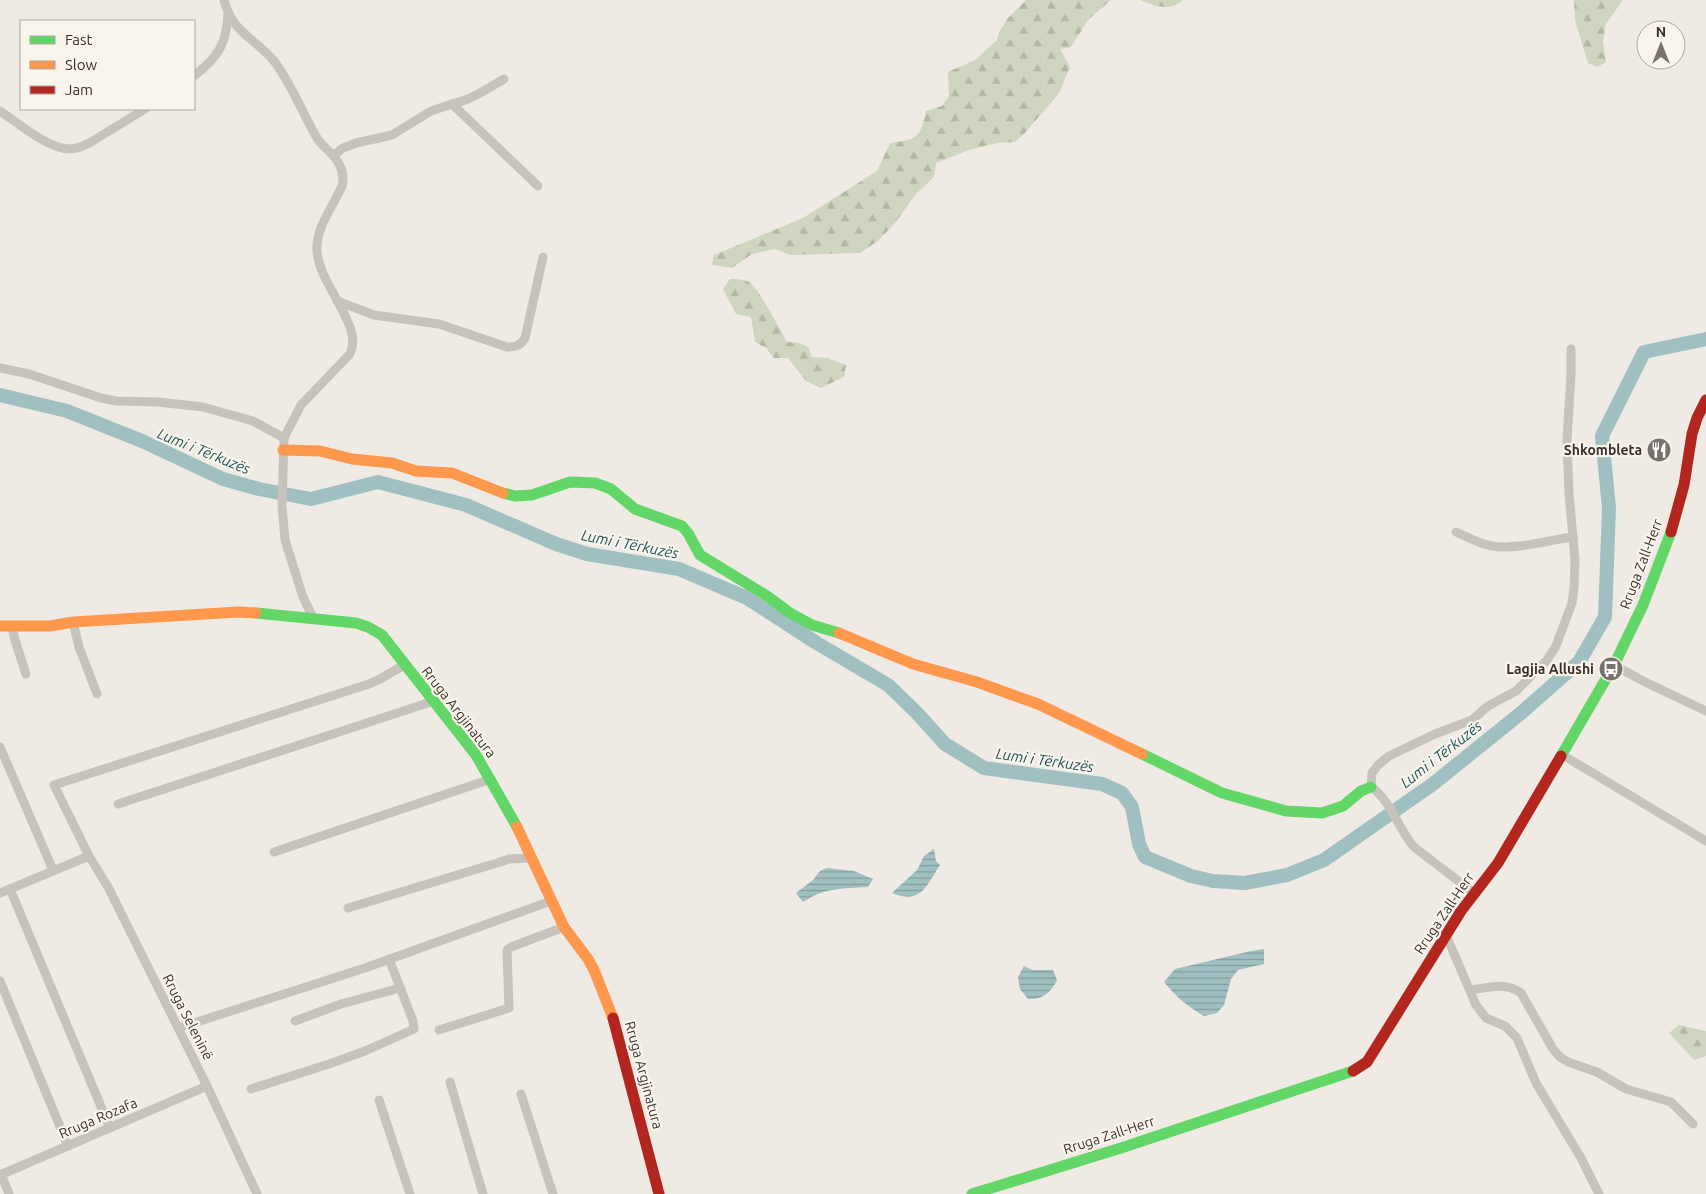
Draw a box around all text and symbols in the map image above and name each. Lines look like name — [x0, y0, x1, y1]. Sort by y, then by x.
legend — [20, 20, 195, 110]
north arrow — [1636, 20, 1686, 70]
text: N — [1656, 24, 1666, 40]
text: Fast — [65, 31, 93, 48]
text: Slow — [65, 56, 98, 73]
text: Jam — [65, 81, 93, 98]
water label: Lumi i Tërkuzës — [155, 425, 254, 478]
restaurant icon: Shkombleta — [1646, 437, 1672, 463]
place label: Shkombleta — [1564, 442, 1642, 458]
street label: Rruga Zall-Herr — [1616, 516, 1666, 611]
water label: Lumi i Tërkuzës — [580, 526, 681, 562]
bus stop icon: Lagjia Allushi — [1598, 656, 1624, 682]
place label: Lagjia Allushi — [1506, 661, 1594, 677]
street label: Rruga Argjinatura — [419, 663, 499, 761]
water label: Lumi i Tërkuzës — [1397, 716, 1486, 791]
water label: Lumi i Tërkuzës — [995, 745, 1096, 775]
street label: Rruga Zall-Herr — [1411, 869, 1478, 957]
street label: Rruga Seleninë — [160, 971, 216, 1063]
street label: Rruga Argjinatura — [622, 1019, 666, 1131]
street label: Rruga Rozafa — [57, 1094, 139, 1142]
street label: Rruga Zall-Herr — [1061, 1112, 1157, 1157]

